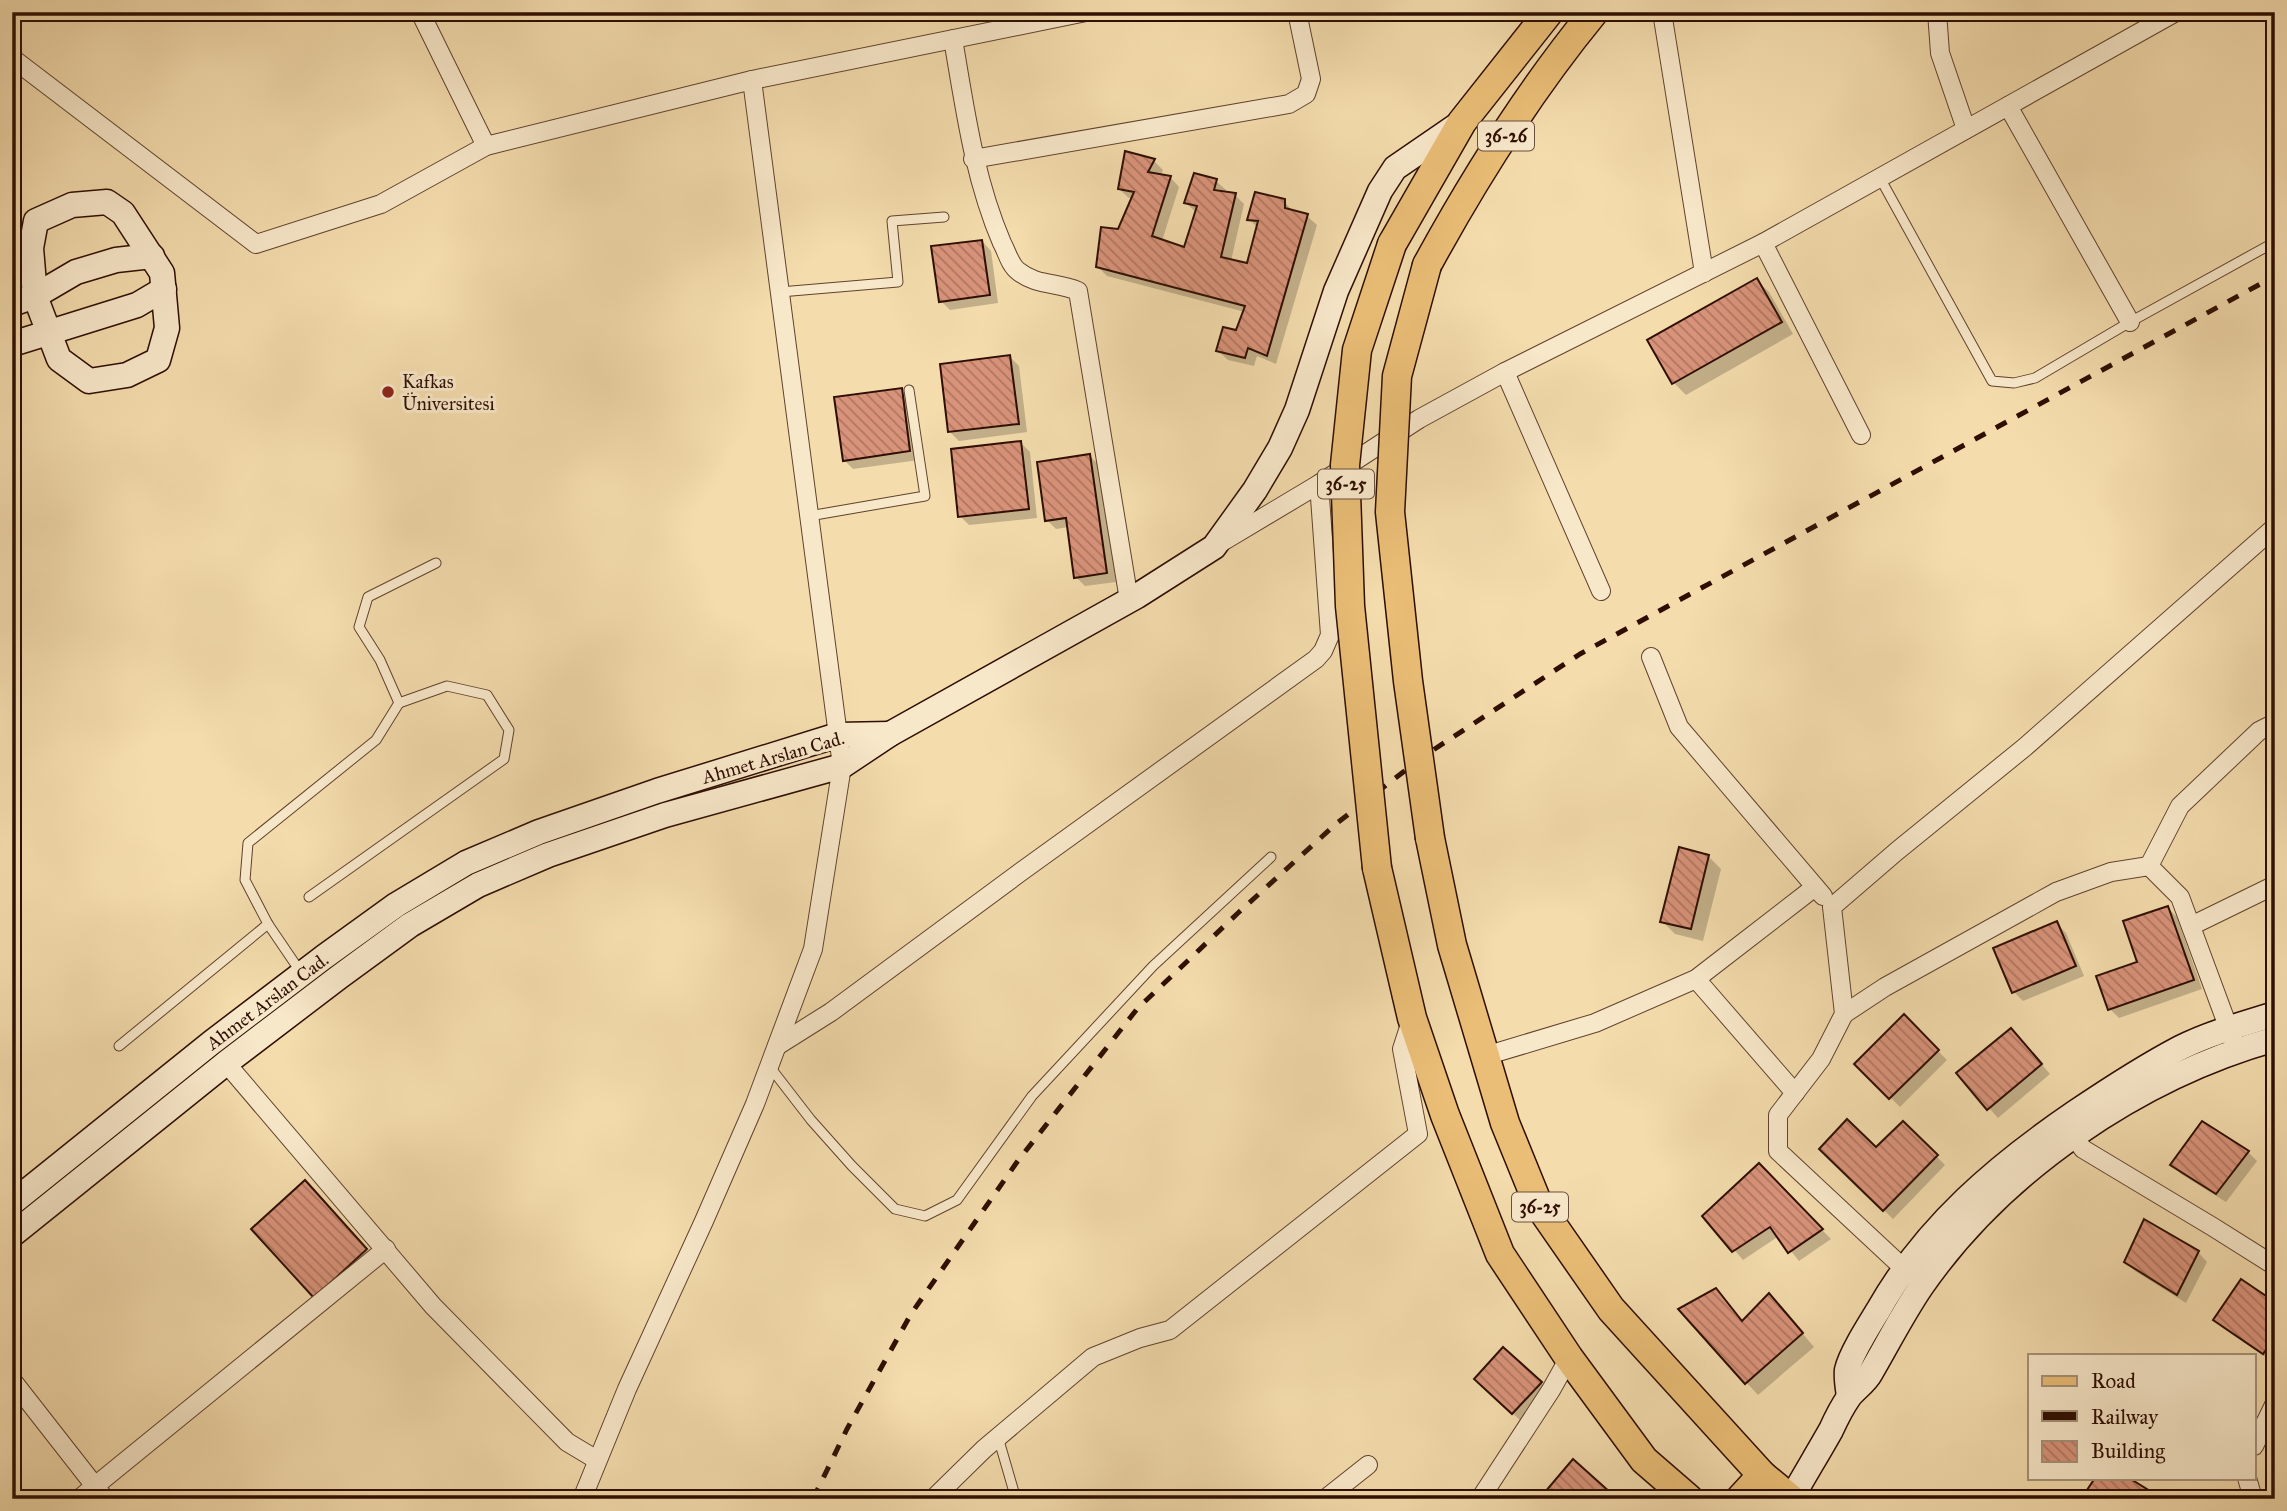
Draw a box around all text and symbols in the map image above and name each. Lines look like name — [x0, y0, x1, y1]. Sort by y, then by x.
road number: 36-26 — [1478, 121, 1534, 150]
place label: Kafkas Üniversitesi — [402, 370, 495, 415]
marker: Kafkas Üniversitesi — [380, 384, 396, 400]
road number: 36-25 — [1318, 470, 1374, 498]
street label: Ahmet Arslan Cad. — [698, 726, 847, 789]
street label: Ahmet Arslan Cad. — [201, 948, 333, 1055]
road number: 36-25 — [1512, 1192, 1568, 1222]
legend — [2028, 1354, 2256, 1480]
text: Road — [2091, 1368, 2136, 1394]
text: Railway — [2091, 1404, 2159, 1430]
text: Building — [2091, 1438, 2165, 1464]

